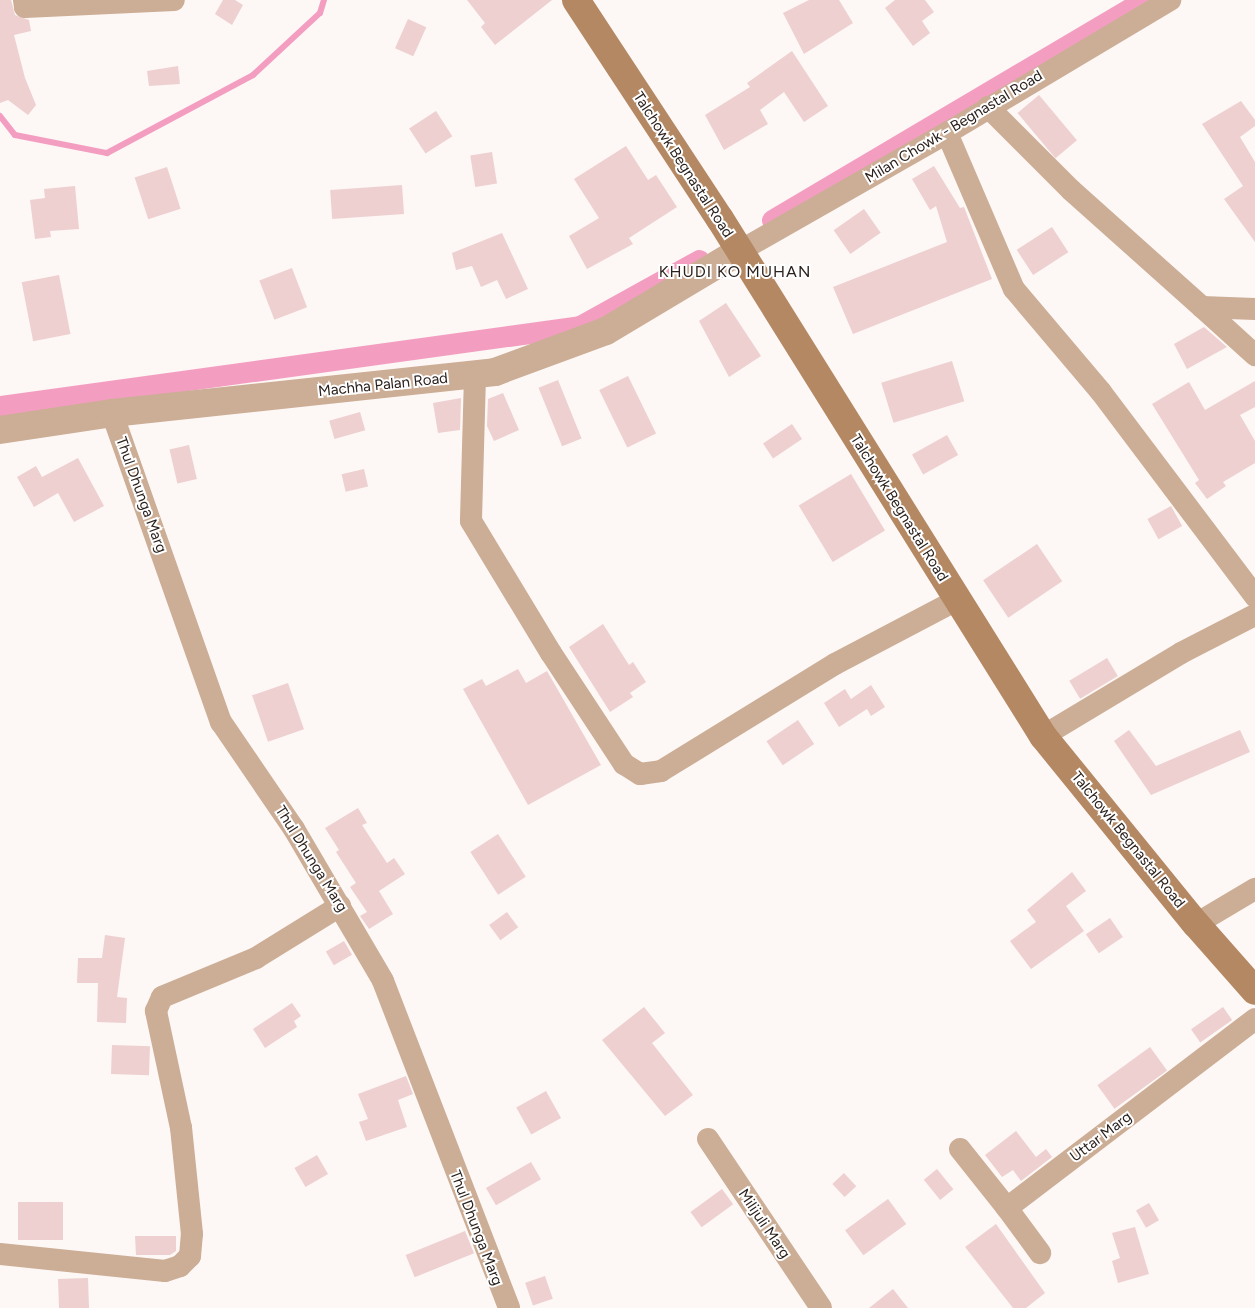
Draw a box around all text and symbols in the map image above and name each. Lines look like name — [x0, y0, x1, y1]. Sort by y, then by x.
street label: Milan Chowk - Begnastal Road — [862, 67, 1046, 187]
street label: Talchowk Begnastal Road — [629, 89, 737, 241]
district label: KHUDI KO MUHAN — [657, 262, 813, 282]
street label: Machha Palan Road — [317, 369, 449, 401]
street label: Talchowk Begnastal Road — [846, 431, 952, 585]
street label: Thul Dhunga Marg — [112, 435, 170, 555]
street label: Talchowk Begnastal Road — [1068, 768, 1188, 912]
street label: Thul Dhunga Marg — [271, 803, 351, 915]
street label: Uttar Marg — [1067, 1108, 1135, 1166]
street label: Thul Dhunga Marg — [446, 1168, 506, 1288]
street label: Milijuli Marg — [734, 1186, 794, 1262]

